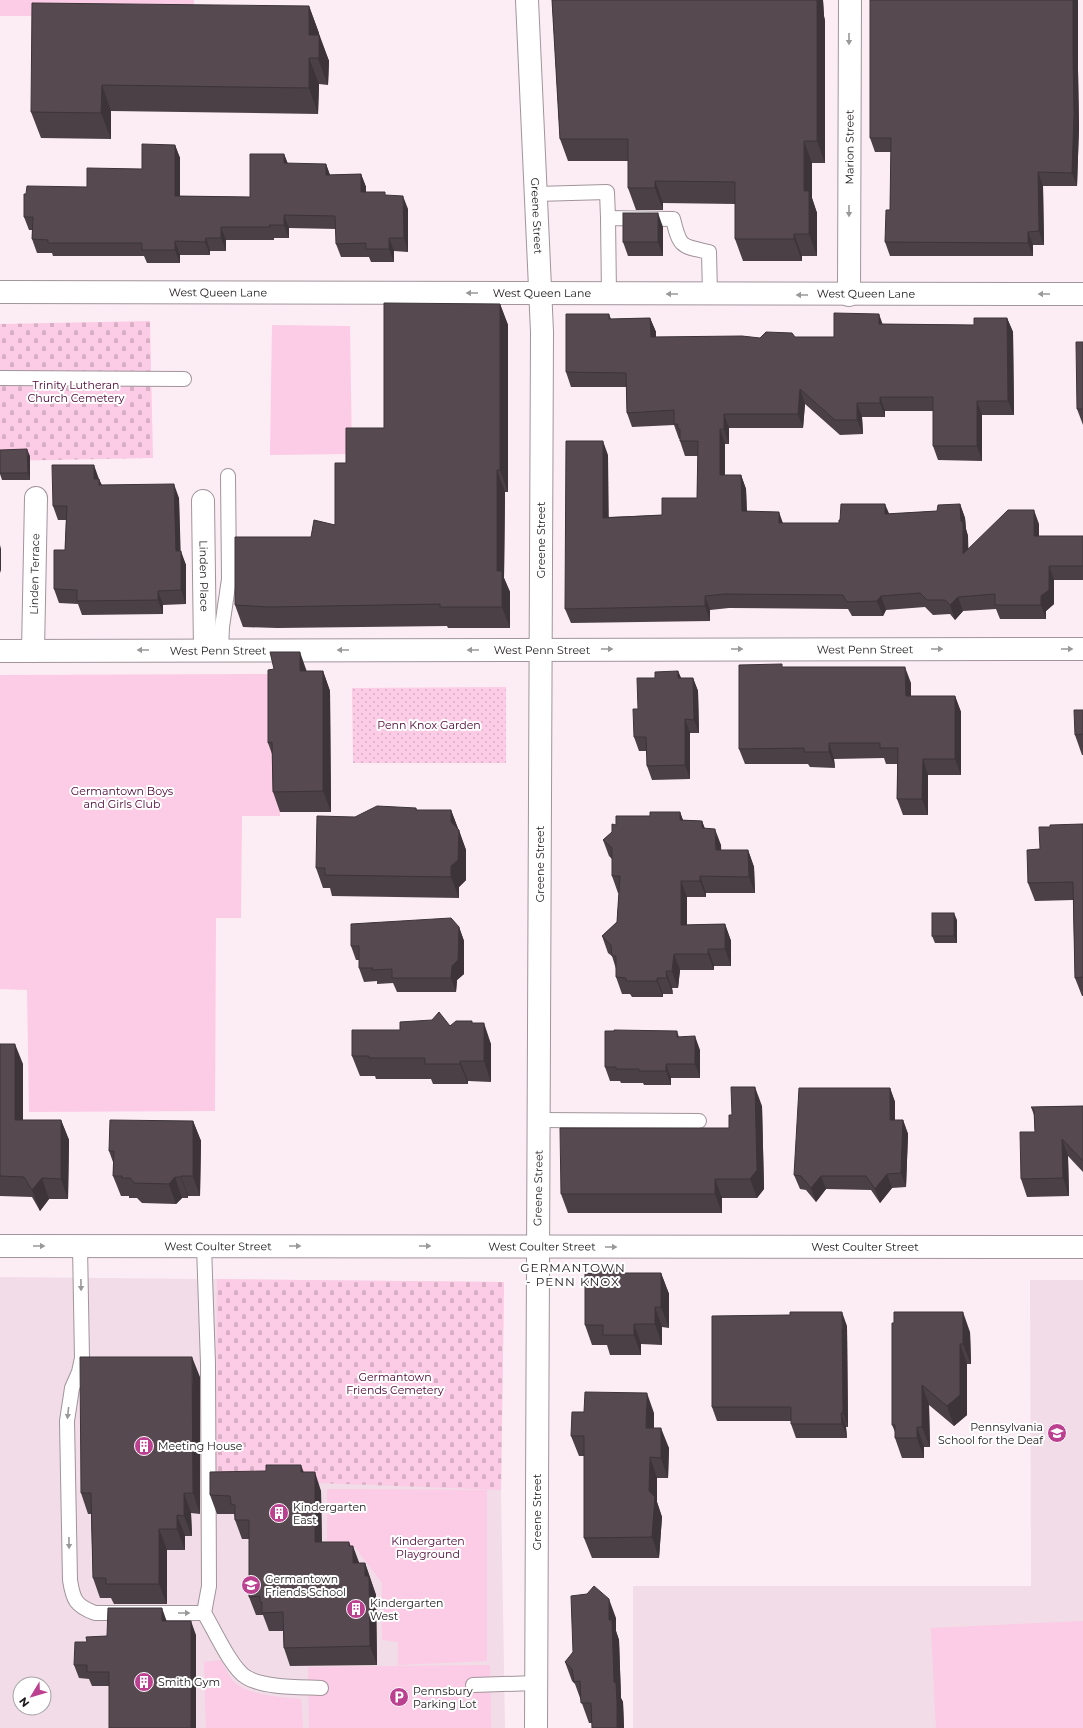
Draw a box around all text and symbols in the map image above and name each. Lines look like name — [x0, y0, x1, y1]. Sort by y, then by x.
one-way arrow — [846, 33, 852, 46]
street label: Marion Street — [842, 109, 857, 184]
street label: Greene Street — [528, 177, 545, 255]
one-way arrow — [846, 205, 852, 218]
street label: West Queen Lane — [169, 285, 268, 299]
street label: West Queen Lane — [493, 286, 592, 300]
street label: West Queen Lane — [817, 287, 916, 301]
one-way arrow — [465, 290, 478, 296]
one-way arrow — [665, 291, 678, 297]
one-way arrow — [1037, 291, 1050, 297]
one-way arrow — [795, 292, 808, 298]
park label: Trinity Lutheran Church Cemetery — [27, 378, 125, 405]
street label: Greene Street — [534, 501, 548, 578]
street label: Linden Terrace — [27, 533, 42, 615]
street label: Linden Place — [197, 540, 211, 612]
street label: West Penn Street — [817, 642, 914, 656]
street label: West Penn Street — [494, 643, 591, 657]
street label: West Penn Street — [170, 644, 267, 658]
one-way arrow — [467, 646, 479, 653]
one-way arrow — [601, 646, 614, 652]
one-way arrow — [731, 646, 744, 652]
one-way arrow — [931, 646, 944, 652]
one-way arrow — [1061, 646, 1074, 652]
one-way arrow — [136, 647, 149, 653]
one-way arrow — [336, 647, 349, 653]
park label: Penn Knox Garden — [377, 718, 481, 732]
park label: Germantown Boys and Girls Club — [71, 784, 174, 811]
street label: Greene Street — [533, 825, 547, 902]
street label: Greene Street — [530, 1149, 546, 1226]
street label: West Coulter Street — [164, 1239, 272, 1253]
street label: West Coulter Street — [488, 1239, 596, 1254]
street label: West Coulter Street — [811, 1240, 919, 1254]
one-way arrow — [33, 1243, 46, 1249]
one-way arrow — [289, 1243, 302, 1249]
one-way arrow — [419, 1243, 432, 1249]
one-way arrow — [605, 1244, 618, 1250]
district label: GERMANTOWN - PENN KNOX — [520, 1260, 626, 1289]
one-way arrow — [78, 1279, 84, 1292]
park label: Germantown Friends Cemetery — [346, 1370, 444, 1397]
one-way arrow — [65, 1407, 72, 1419]
place label: Pennsylvania School for the Deaf — [938, 1420, 1044, 1447]
school or university icon: Pennsylvania School for the Deaf — [1046, 1422, 1068, 1444]
building icon: Meeting House — [133, 1435, 155, 1457]
place label: Meeting House — [158, 1439, 243, 1453]
street label: Greene Street — [530, 1473, 544, 1550]
place label: Kindergarten East — [293, 1500, 367, 1527]
building icon: Kindergarten East — [268, 1502, 290, 1524]
park label: Kindergarten Playground — [391, 1534, 465, 1561]
one-way arrow — [66, 1537, 72, 1550]
place label: Germantown Friends School — [265, 1572, 346, 1599]
school or university icon: Germantown Friends School — [240, 1574, 262, 1596]
place label: Kindergarten West — [370, 1596, 444, 1623]
building icon: Kindergarten West — [345, 1598, 367, 1620]
one-way arrow — [178, 1610, 191, 1616]
building icon: Smith Gym — [133, 1671, 155, 1693]
place label: Smith Gym — [158, 1675, 220, 1689]
north arrow — [12, 1676, 52, 1716]
place label: Pennsbury Parking Lot — [413, 1684, 477, 1711]
parking icon: Pennsbury Parking Lot — [388, 1686, 410, 1708]
text: N — [16, 1694, 32, 1710]

